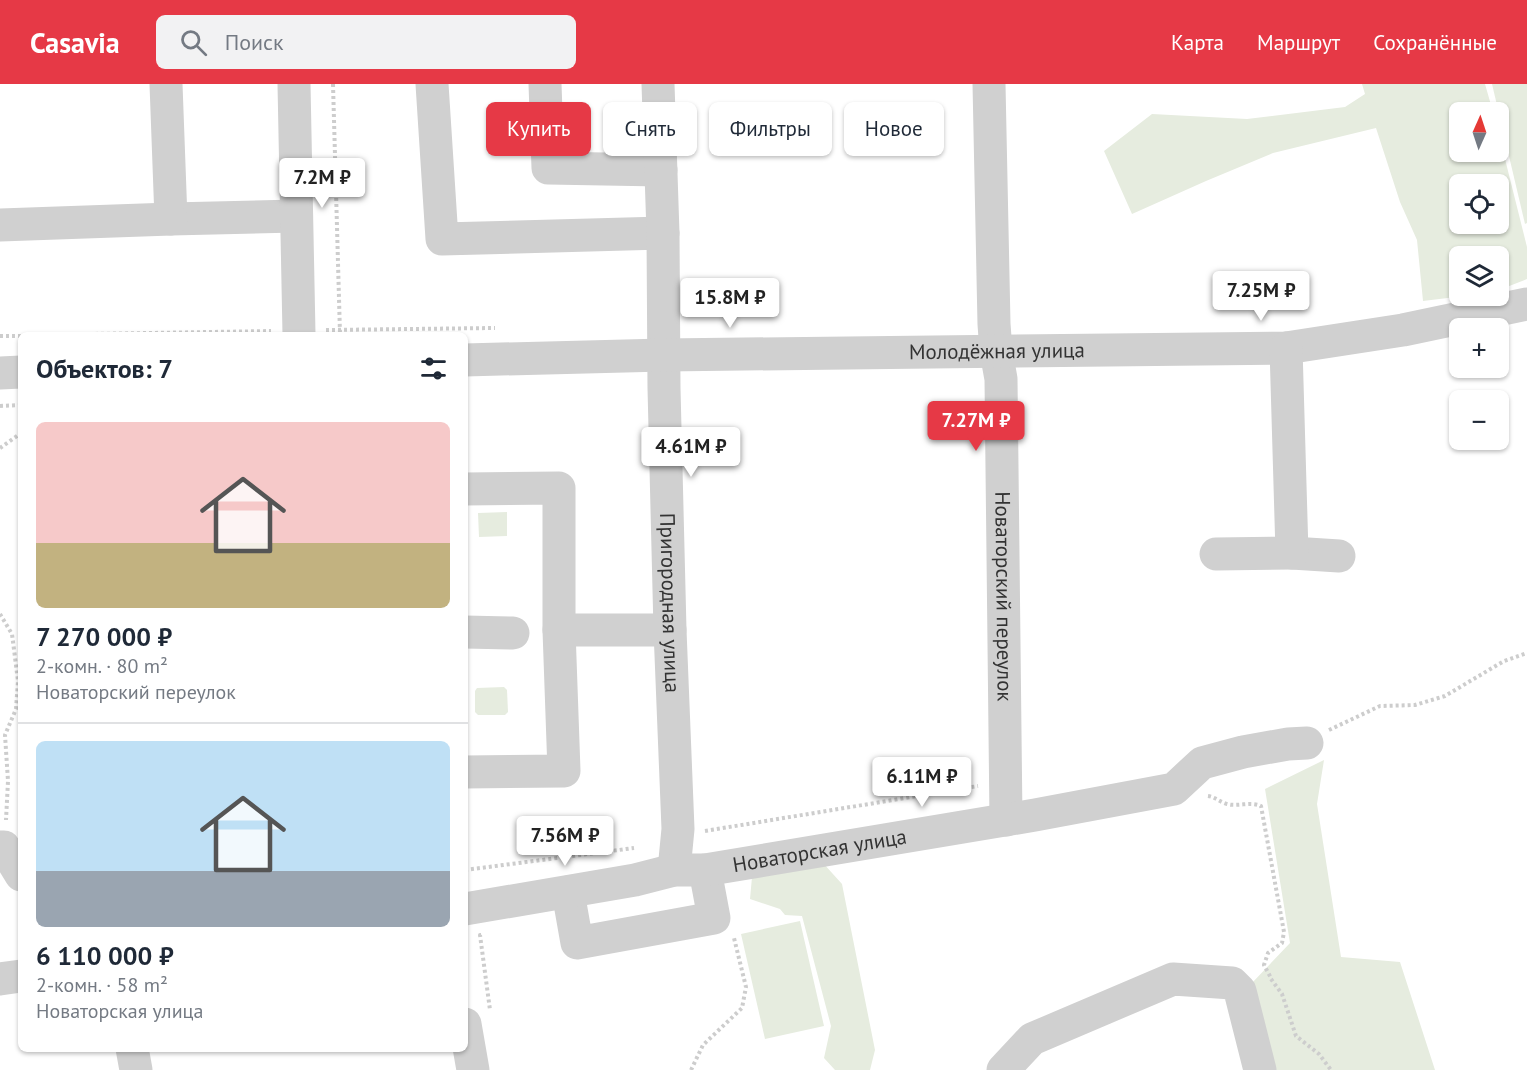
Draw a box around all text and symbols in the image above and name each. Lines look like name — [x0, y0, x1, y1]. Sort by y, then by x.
search box — [156, 15, 576, 69]
text: Casavia — [30, 24, 120, 61]
icon: search — [177, 26, 210, 59]
text: Поиск — [225, 28, 283, 56]
text: Карта — [1171, 29, 1224, 56]
text: Маршрут — [1257, 29, 1340, 56]
text: Сохранённые — [1373, 29, 1497, 56]
chip: Купить — [486, 102, 591, 156]
chip: Снять — [603, 102, 697, 156]
chip: Фильтры — [709, 102, 832, 156]
chip: Новое — [844, 102, 944, 156]
north arrow — [1449, 102, 1509, 162]
map controls — [1449, 102, 1509, 450]
pin: 7.2M ₽ — [273, 158, 371, 209]
text: 7.2M ₽ — [293, 164, 351, 190]
button: locate — [1449, 174, 1509, 234]
button: layers — [1449, 246, 1509, 306]
pin: 7.25M ₽ — [1206, 271, 1316, 322]
text: 7.25M ₽ — [1227, 277, 1295, 303]
pin: 15.8M ₽ — [675, 278, 785, 329]
text: 15.8M ₽ — [694, 284, 766, 310]
button: + — [1449, 318, 1509, 378]
street label: Молодёжная улица — [909, 336, 1085, 365]
text: Объектов: 7 — [36, 352, 173, 385]
icon: filters — [417, 352, 450, 385]
button: − — [1449, 390, 1509, 450]
pin: 7.27M ₽ — [921, 401, 1031, 452]
text: 7.27M ₽ — [942, 407, 1010, 433]
pin: 4.61M ₽ — [636, 427, 746, 478]
text: 4.61M ₽ — [655, 433, 727, 459]
icon: home — [189, 461, 297, 569]
street label: Новаторский переулок — [989, 491, 1019, 702]
street label: Пригородная улица — [654, 512, 687, 693]
text: 7 270 000 ₽ — [36, 620, 172, 653]
text: 2-комн. · 80 m² — [36, 653, 168, 679]
text: Новаторский переулок — [36, 679, 236, 705]
pin: 6.11M ₽ — [867, 757, 977, 808]
text: 6.11M ₽ — [886, 763, 958, 789]
icon: home — [189, 780, 297, 888]
pin: 7.56M ₽ — [510, 816, 620, 867]
text: 7.56M ₽ — [531, 822, 599, 848]
street label: Новаторская улица — [731, 823, 909, 878]
text: 6 110 000 ₽ — [36, 939, 174, 972]
text: 2-комн. · 58 m² — [36, 972, 168, 998]
text: Новаторская улица — [36, 998, 203, 1024]

